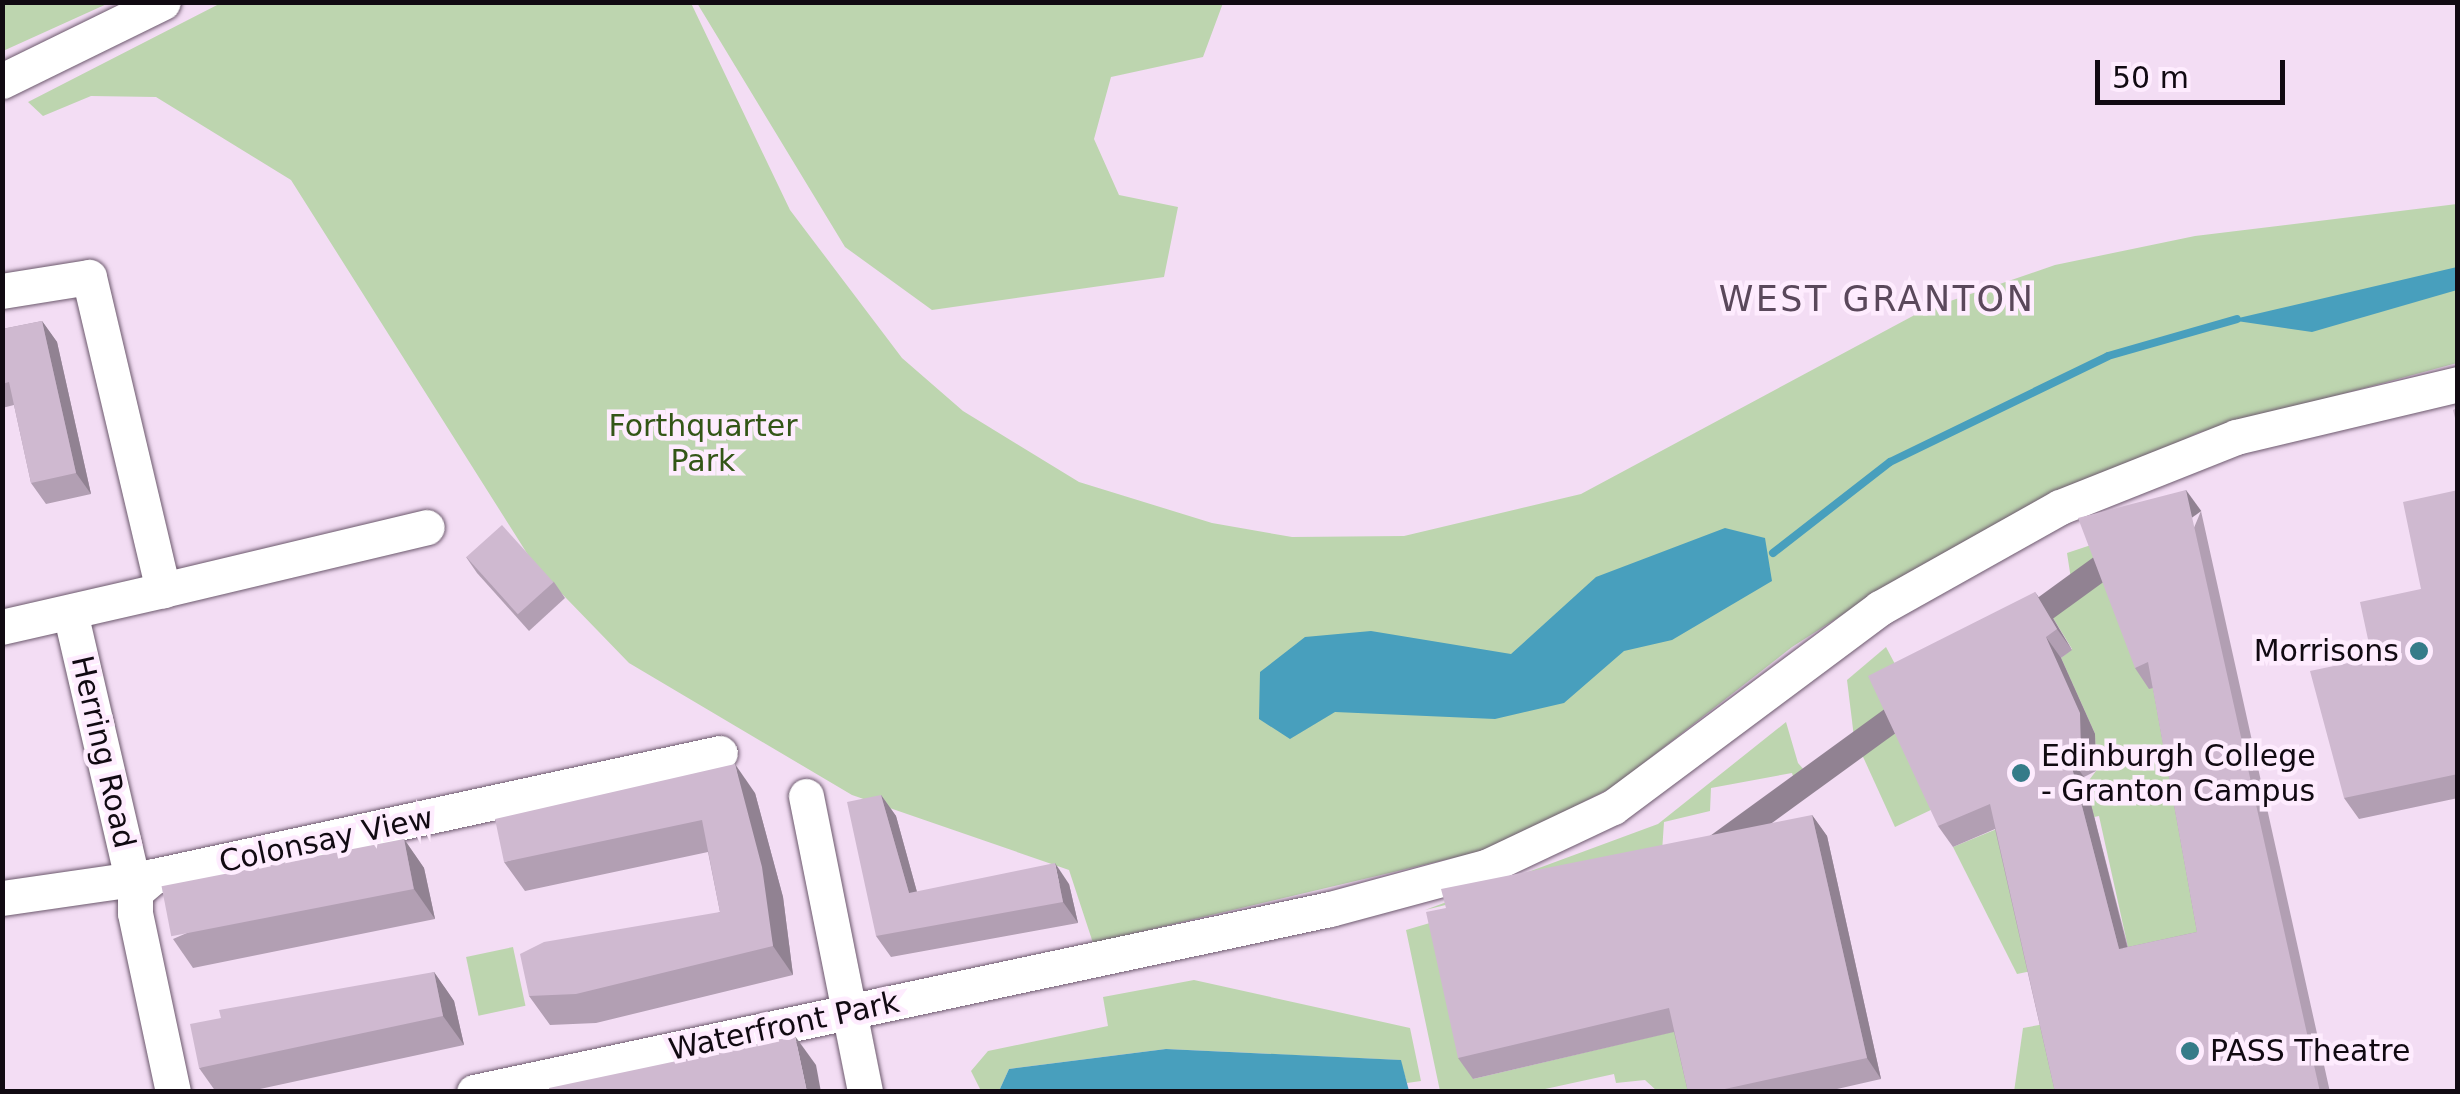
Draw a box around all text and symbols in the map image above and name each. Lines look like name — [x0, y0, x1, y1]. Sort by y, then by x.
scale bar — [2100, 40, 2290, 102]
text: 50 m — [2112, 60, 2189, 95]
district label: WEST GRANTON — [1719, 278, 2035, 320]
park label: Forthquarter Park — [609, 408, 797, 478]
place label: Morrisons — [2254, 633, 2399, 669]
marker: Morrisons — [2408, 640, 2430, 662]
street label: Herring Road — [63, 652, 143, 852]
place label: Edinburgh College - Granton Campus — [2041, 738, 2316, 808]
marker: Edinburgh College - Granton Campus — [2010, 762, 2032, 784]
street label: Colonsay View — [216, 800, 436, 880]
street label: Waterfront Park — [666, 984, 902, 1068]
place label: PASS Theatre — [2210, 1033, 2410, 1069]
marker: PASS Theatre — [2179, 1040, 2201, 1062]

